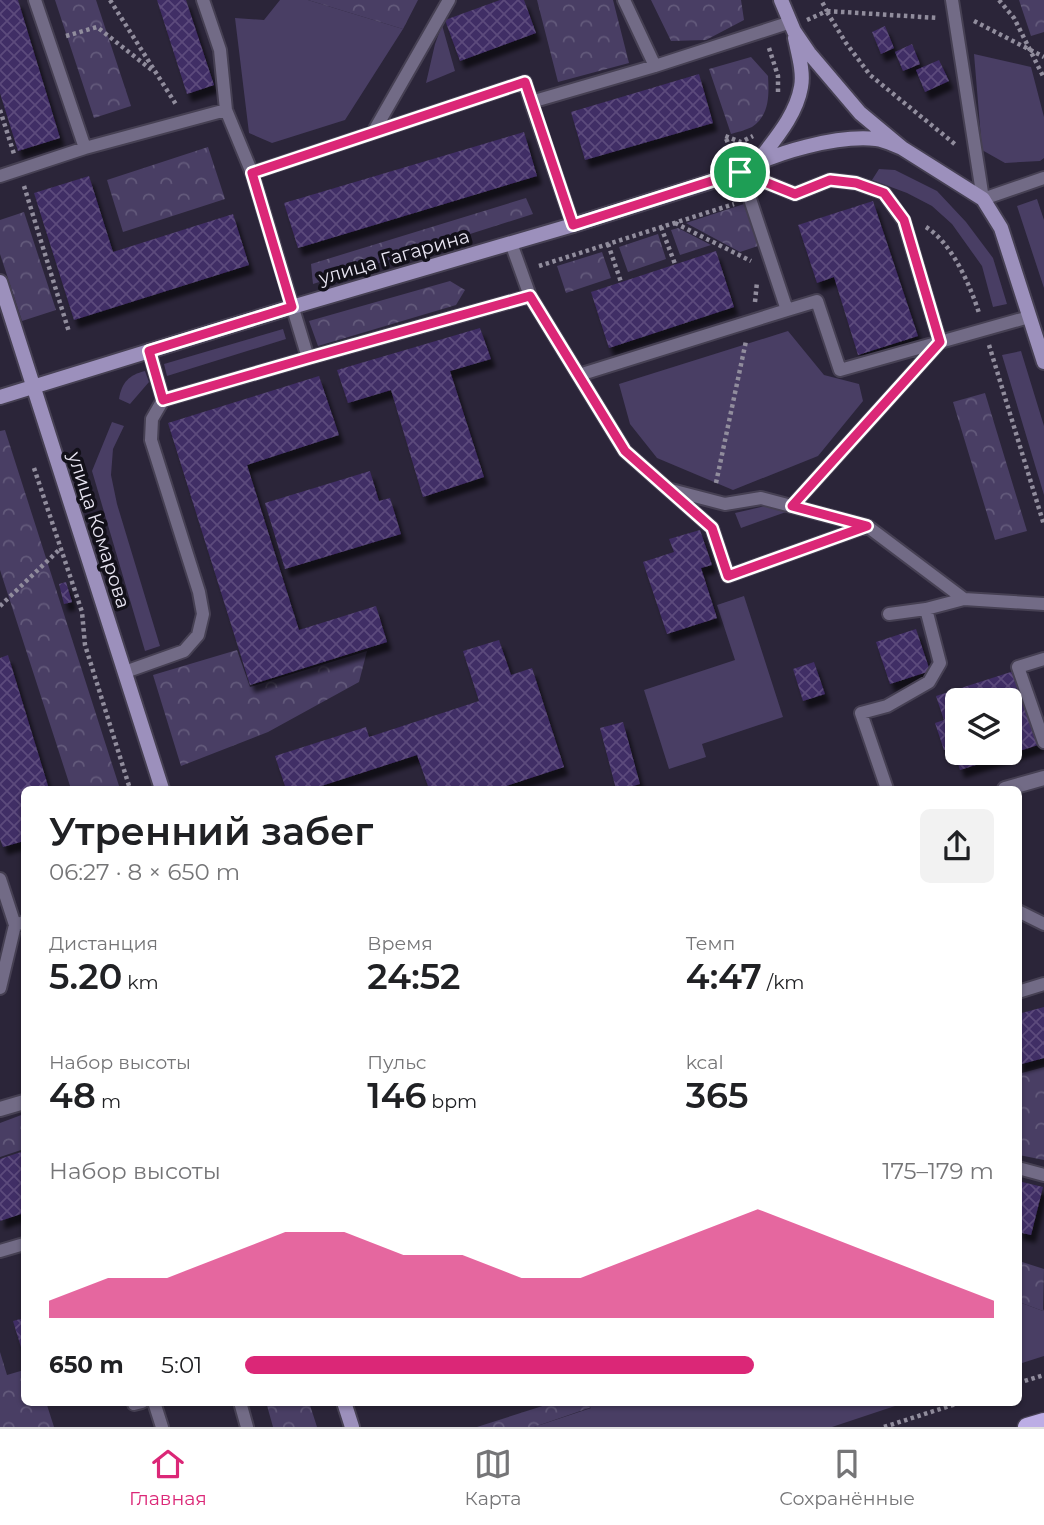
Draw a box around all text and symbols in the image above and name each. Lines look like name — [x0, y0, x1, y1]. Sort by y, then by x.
pin — [710, 142, 770, 202]
icon: arrive — [721, 153, 759, 191]
street label: улица Гагарина — [315, 224, 472, 290]
street label: улица Комарова — [63, 448, 135, 611]
map controls — [945, 688, 1022, 765]
button: layers — [945, 688, 1022, 765]
text: Утренний забег — [49, 808, 373, 855]
button: share — [920, 809, 994, 883]
text: 06:27 · 8 × 650 m — [49, 858, 240, 886]
text: Дистанция — [49, 932, 158, 955]
text: Время — [367, 932, 433, 955]
text: Темп — [686, 932, 735, 955]
text: 5.20 — [49, 955, 122, 998]
text: 24:52 — [367, 955, 460, 998]
text: 4:47 — [686, 955, 762, 998]
text: km — [122, 971, 159, 994]
text: /km — [762, 971, 805, 994]
text: Набор высоты — [49, 1051, 191, 1074]
text: Пульс — [367, 1051, 427, 1074]
text: kcal — [686, 1051, 724, 1074]
text: 48 — [49, 1074, 96, 1117]
text: 146 — [367, 1074, 426, 1117]
text: 365 — [686, 1074, 748, 1117]
text: m — [96, 1090, 121, 1113]
text: bpm — [426, 1090, 477, 1113]
text: Набор высоты — [49, 1157, 221, 1185]
text: 175–179 m — [882, 1157, 994, 1185]
text: 650 m — [49, 1351, 124, 1379]
text: 5:01 — [161, 1351, 202, 1379]
tab: Главная — [129, 1445, 207, 1510]
tab: Карта — [465, 1445, 521, 1510]
tab: Сохранённые — [779, 1445, 915, 1510]

